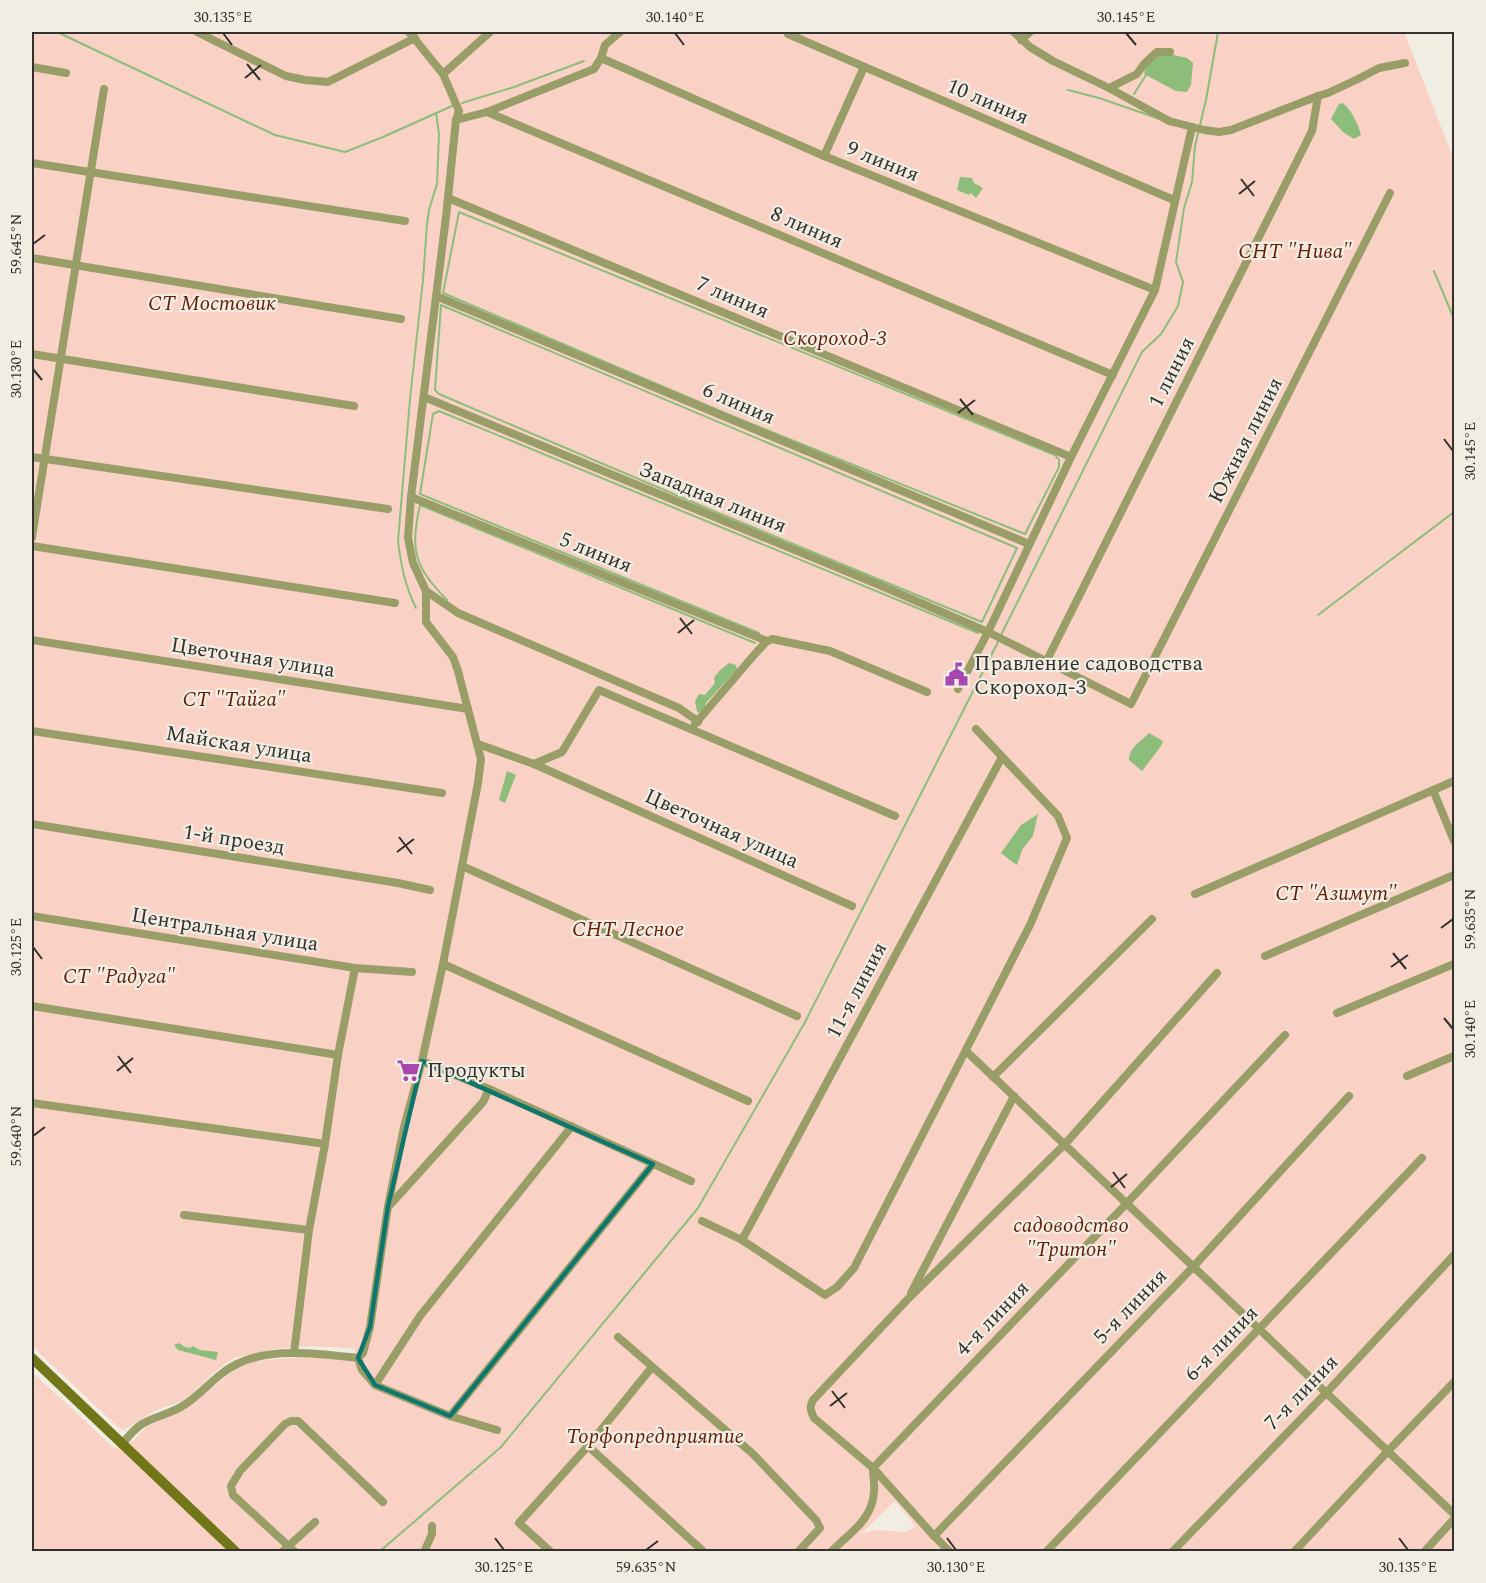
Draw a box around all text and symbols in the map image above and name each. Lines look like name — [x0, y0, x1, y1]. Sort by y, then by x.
text: 30.135°E — [194, 6, 252, 29]
text: 30.140°E — [646, 6, 704, 29]
text: 30.145°E — [1097, 6, 1155, 29]
street label: 10 линия — [942, 70, 1034, 134]
street label: 9 линия — [841, 133, 924, 191]
street label: 8 линия — [765, 198, 848, 257]
text: 59.645°N — [5, 214, 28, 274]
park label: СНТ "Нива" — [1238, 236, 1352, 268]
street label: 7 линия — [691, 268, 774, 327]
park label: СТ Мостовик — [148, 288, 276, 320]
park label: Скороход-3 — [783, 323, 887, 355]
street label: 1 линия — [1140, 331, 1203, 414]
text: 30.130°E — [5, 340, 28, 398]
street label: Южная линия — [1200, 372, 1292, 509]
street label: 6 линия — [697, 374, 780, 433]
text: 30.145°E — [1459, 422, 1482, 480]
street label: Западная линия — [634, 454, 791, 542]
street label: 5 линия — [554, 524, 637, 582]
street label: Цветочная улица — [168, 629, 338, 687]
place label: Правление садоводства Скороход-3 — [974, 648, 1204, 704]
public building icon: Правление садоводства Скороход-3 — [943, 662, 969, 688]
park label: СТ "Тайга" — [182, 684, 286, 716]
street label: Майская улица — [163, 718, 315, 772]
street label: Цветочная улица — [639, 781, 805, 878]
street label: 1-й проезд — [181, 816, 287, 864]
park label: СТ "Азимут" — [1275, 878, 1397, 910]
text: 59.635°N — [1459, 889, 1482, 949]
street label: Центральная улица — [129, 899, 322, 961]
park label: СНТ Лесное — [572, 914, 684, 946]
text: 30.125°E — [5, 918, 28, 976]
street label: 11-я линия — [818, 936, 896, 1045]
park label: СТ "Радуга" — [63, 961, 176, 993]
text: 30.140°E — [1459, 1000, 1482, 1058]
place label: Продукты — [427, 1055, 526, 1087]
supermarket icon: Продукты — [396, 1057, 422, 1083]
text: 59.640°N — [5, 1106, 28, 1166]
park label: садоводство "Тритон" — [1013, 1210, 1129, 1266]
street label: 5-я линия — [1086, 1261, 1175, 1352]
street label: 4-я линия — [948, 1273, 1037, 1364]
street label: 6-я линия — [1177, 1298, 1266, 1389]
street label: 7-я линия — [1257, 1347, 1346, 1438]
park label: Торфопредприятие — [566, 1421, 744, 1453]
text: 30.125°E — [475, 1556, 533, 1579]
text: 59.635°N — [616, 1556, 676, 1579]
text: 30.130°E — [927, 1556, 985, 1579]
text: 30.135°E — [1379, 1556, 1437, 1579]

